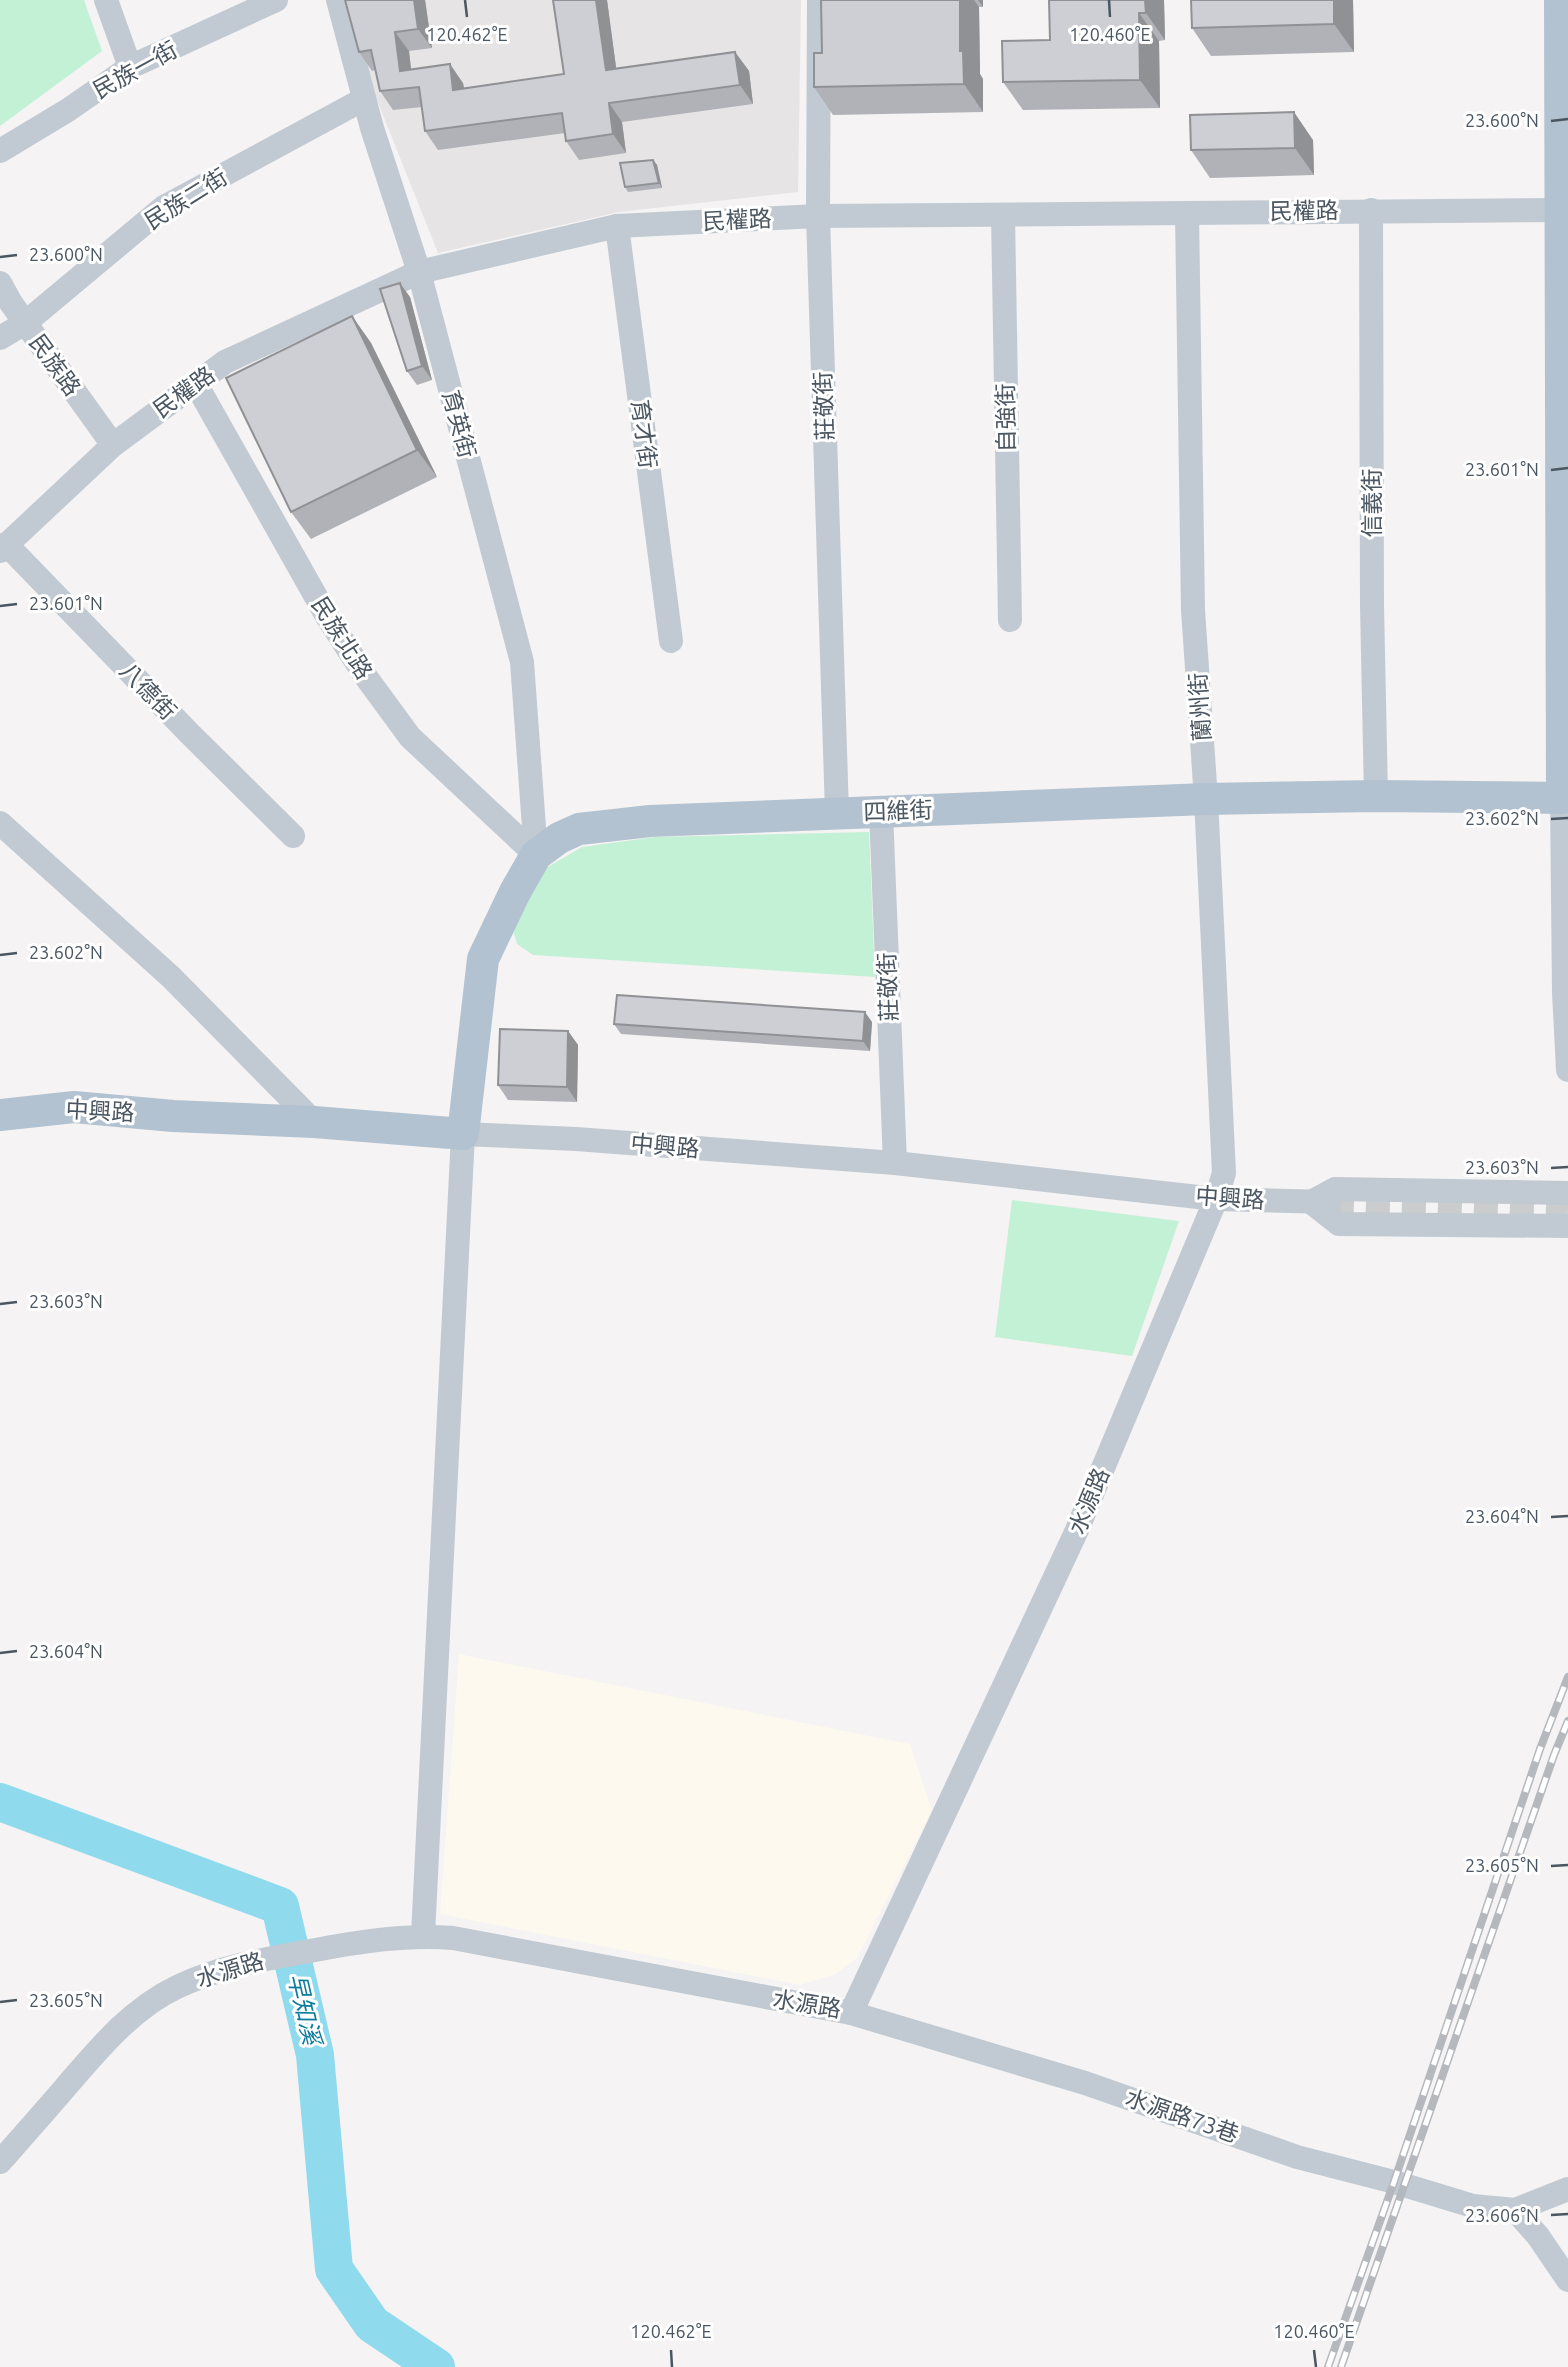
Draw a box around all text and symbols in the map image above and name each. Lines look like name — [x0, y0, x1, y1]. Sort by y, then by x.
text: 120.462°E — [426, 24, 508, 44]
text: 120.460°E — [1069, 24, 1151, 44]
street label: 民族一街 — [88, 36, 181, 103]
text: 23.600°N — [1465, 110, 1539, 130]
street label: 民族二街 — [140, 164, 231, 234]
street label: 民權路 — [1269, 197, 1339, 224]
street label: 民權路 — [702, 205, 772, 234]
text: 23.600°N — [29, 244, 103, 264]
street label: 民族路 — [25, 329, 86, 400]
street label: 民權路 — [148, 361, 219, 422]
street label: 莊敬街 — [810, 371, 837, 441]
street label: 自強街 — [992, 383, 1019, 453]
street label: 育英街 — [438, 387, 480, 460]
street label: 育才街 — [628, 398, 661, 470]
text: 23.601°N — [1465, 459, 1539, 479]
street label: 信義街 — [1359, 469, 1384, 538]
street label: 民族北路 — [307, 592, 377, 683]
text: 23.601°N — [29, 593, 103, 613]
street label: 八德街 — [115, 657, 181, 724]
street label: 蘭州街 — [1185, 672, 1214, 742]
street label: 四維街 — [863, 797, 933, 824]
text: 23.602°N — [1465, 808, 1539, 828]
text: 23.602°N — [29, 942, 103, 962]
street label: 莊敬街 — [874, 952, 901, 1022]
street label: 中興路 — [65, 1096, 135, 1125]
street label: 中興路 — [630, 1130, 701, 1161]
text: 23.603°N — [1465, 1157, 1539, 1177]
street label: 中興路 — [1195, 1183, 1265, 1212]
text: 23.603°N — [29, 1291, 103, 1311]
street label: 水源路 — [1064, 1464, 1114, 1537]
text: 23.604°N — [1465, 1506, 1539, 1526]
text: 23.604°N — [29, 1641, 103, 1661]
text: 23.605°N — [1465, 1855, 1539, 1875]
street label: 水源路 — [193, 1947, 267, 1992]
water label: 早知溪 — [283, 1971, 326, 2050]
street label: 水源路 — [771, 1986, 843, 2021]
text: 23.605°N — [29, 1990, 103, 2010]
street label: 水源路73巷 — [1122, 2085, 1242, 2147]
text: 23.606°N — [1465, 2205, 1539, 2225]
text: 120.462°E — [630, 2321, 712, 2341]
text: 120.460°E — [1273, 2321, 1355, 2341]

